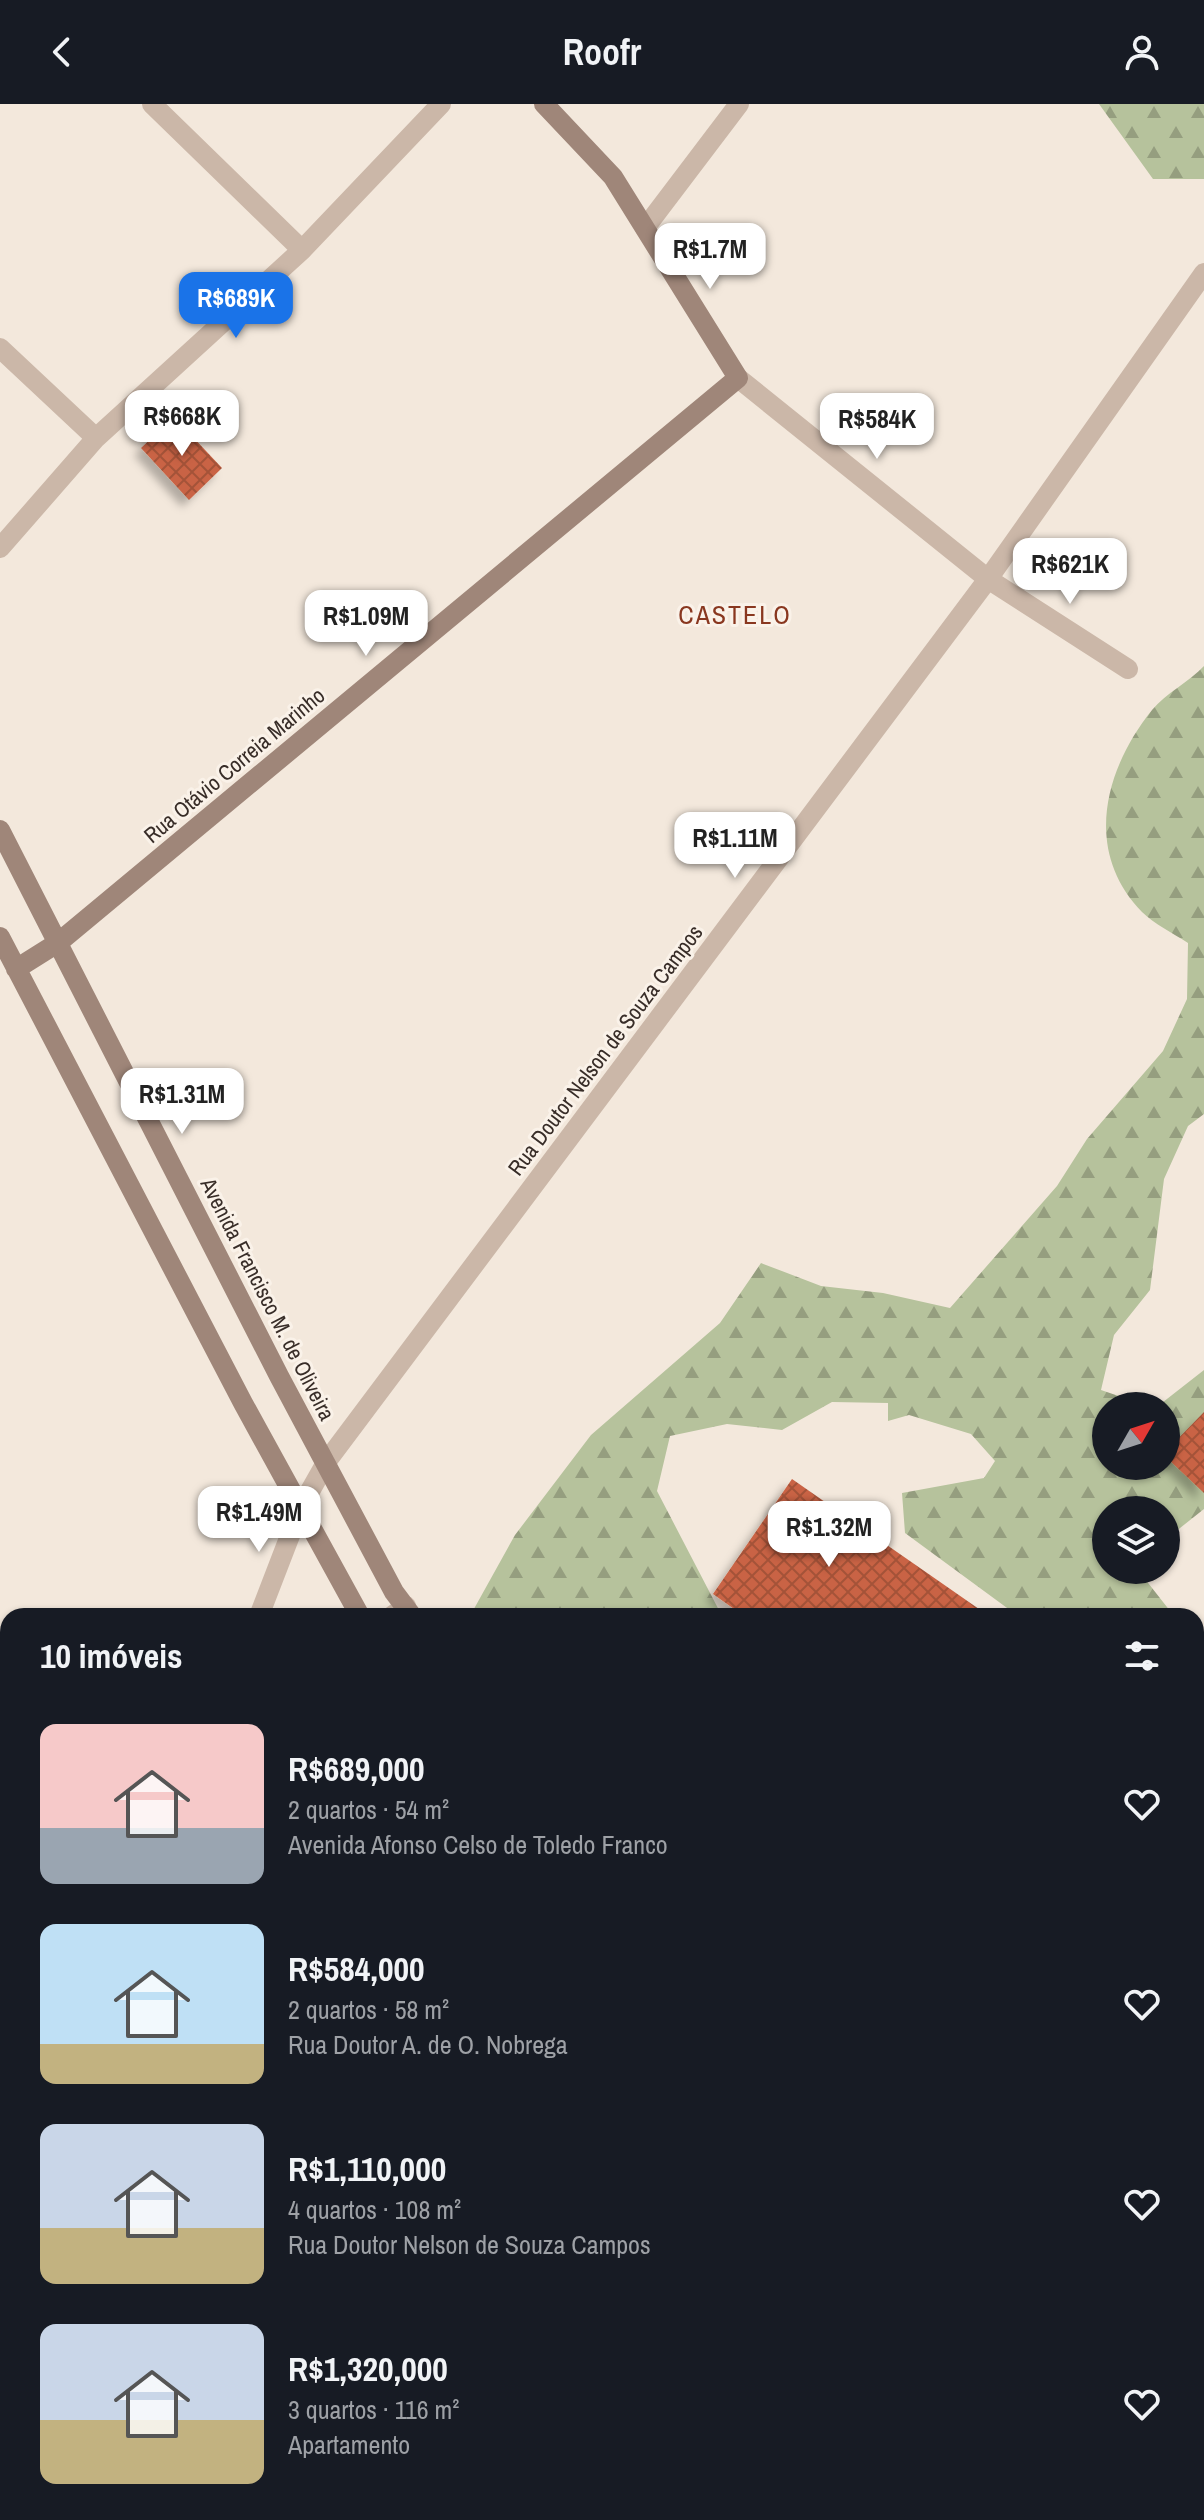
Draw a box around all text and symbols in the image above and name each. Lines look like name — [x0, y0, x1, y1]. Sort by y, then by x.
text: Roofr — [563, 28, 641, 76]
icon: back — [40, 30, 84, 74]
icon: person — [1120, 30, 1164, 74]
pin: R$1.7M — [645, 223, 775, 291]
text: R$1.7M — [673, 231, 747, 266]
pin: R$689K — [171, 272, 301, 340]
text: R$689K — [197, 280, 275, 315]
pin: R$668K — [117, 390, 247, 458]
pin: R$584K — [812, 393, 942, 461]
text: R$668K — [143, 398, 221, 433]
text: R$584K — [838, 401, 916, 436]
pin: R$621K — [1005, 538, 1135, 606]
text: R$621K — [1031, 546, 1109, 581]
pin: R$1.09M — [292, 590, 440, 658]
district label: CASTELO — [678, 597, 792, 632]
text: R$1.09M — [323, 598, 409, 633]
street label: Rua Otávio Correia Marinho — [137, 680, 331, 850]
pin: R$1.11M — [661, 812, 809, 880]
text: R$1.11M — [692, 820, 778, 855]
street label: Rua Doutor Nelson de Souza Campos — [501, 918, 709, 1182]
pin: R$1.31M — [108, 1068, 256, 1136]
text: R$1.31M — [139, 1076, 225, 1111]
street label: Avenida Francisco M. de Oliveira — [193, 1172, 342, 1425]
north arrow — [1092, 1392, 1180, 1480]
map controls — [1092, 1392, 1180, 1584]
pin: R$1.49M — [185, 1486, 333, 1554]
text: R$1.49M — [216, 1494, 302, 1529]
button: layers — [1092, 1496, 1180, 1584]
pin: R$1.32M — [755, 1501, 903, 1569]
text: R$1.32M — [786, 1509, 872, 1544]
text: 10 imóveis — [40, 1633, 183, 1679]
icon: filters — [1120, 1634, 1164, 1678]
text: R$689,000 — [288, 1746, 424, 1792]
icon: home — [104, 1756, 200, 1852]
icon: heart — [1120, 1782, 1164, 1826]
text: 2 quartos · 54 m² — [288, 1792, 449, 1827]
text: Avenida Afonso Celso de Toledo Franco — [288, 1827, 668, 1862]
text: R$584,000 — [288, 1946, 424, 1992]
icon: home — [104, 1956, 200, 2052]
icon: heart — [1120, 1982, 1164, 2026]
text: 2 quartos · 58 m² — [288, 1992, 449, 2027]
text: Rua Doutor A. de O. Nobrega — [288, 2027, 568, 2062]
text: R$1,110,000 — [288, 2146, 446, 2192]
icon: home — [104, 2156, 200, 2252]
icon: heart — [1120, 2182, 1164, 2226]
text: 4 quartos · 108 m² — [288, 2192, 461, 2227]
text: Rua Doutor Nelson de Souza Campos — [288, 2227, 651, 2262]
text: R$1,320,000 — [288, 2346, 448, 2392]
icon: home — [104, 2356, 200, 2452]
icon: heart — [1120, 2382, 1164, 2426]
text: 3 quartos · 116 m² — [288, 2392, 459, 2427]
text: Apartamento — [288, 2427, 410, 2462]

